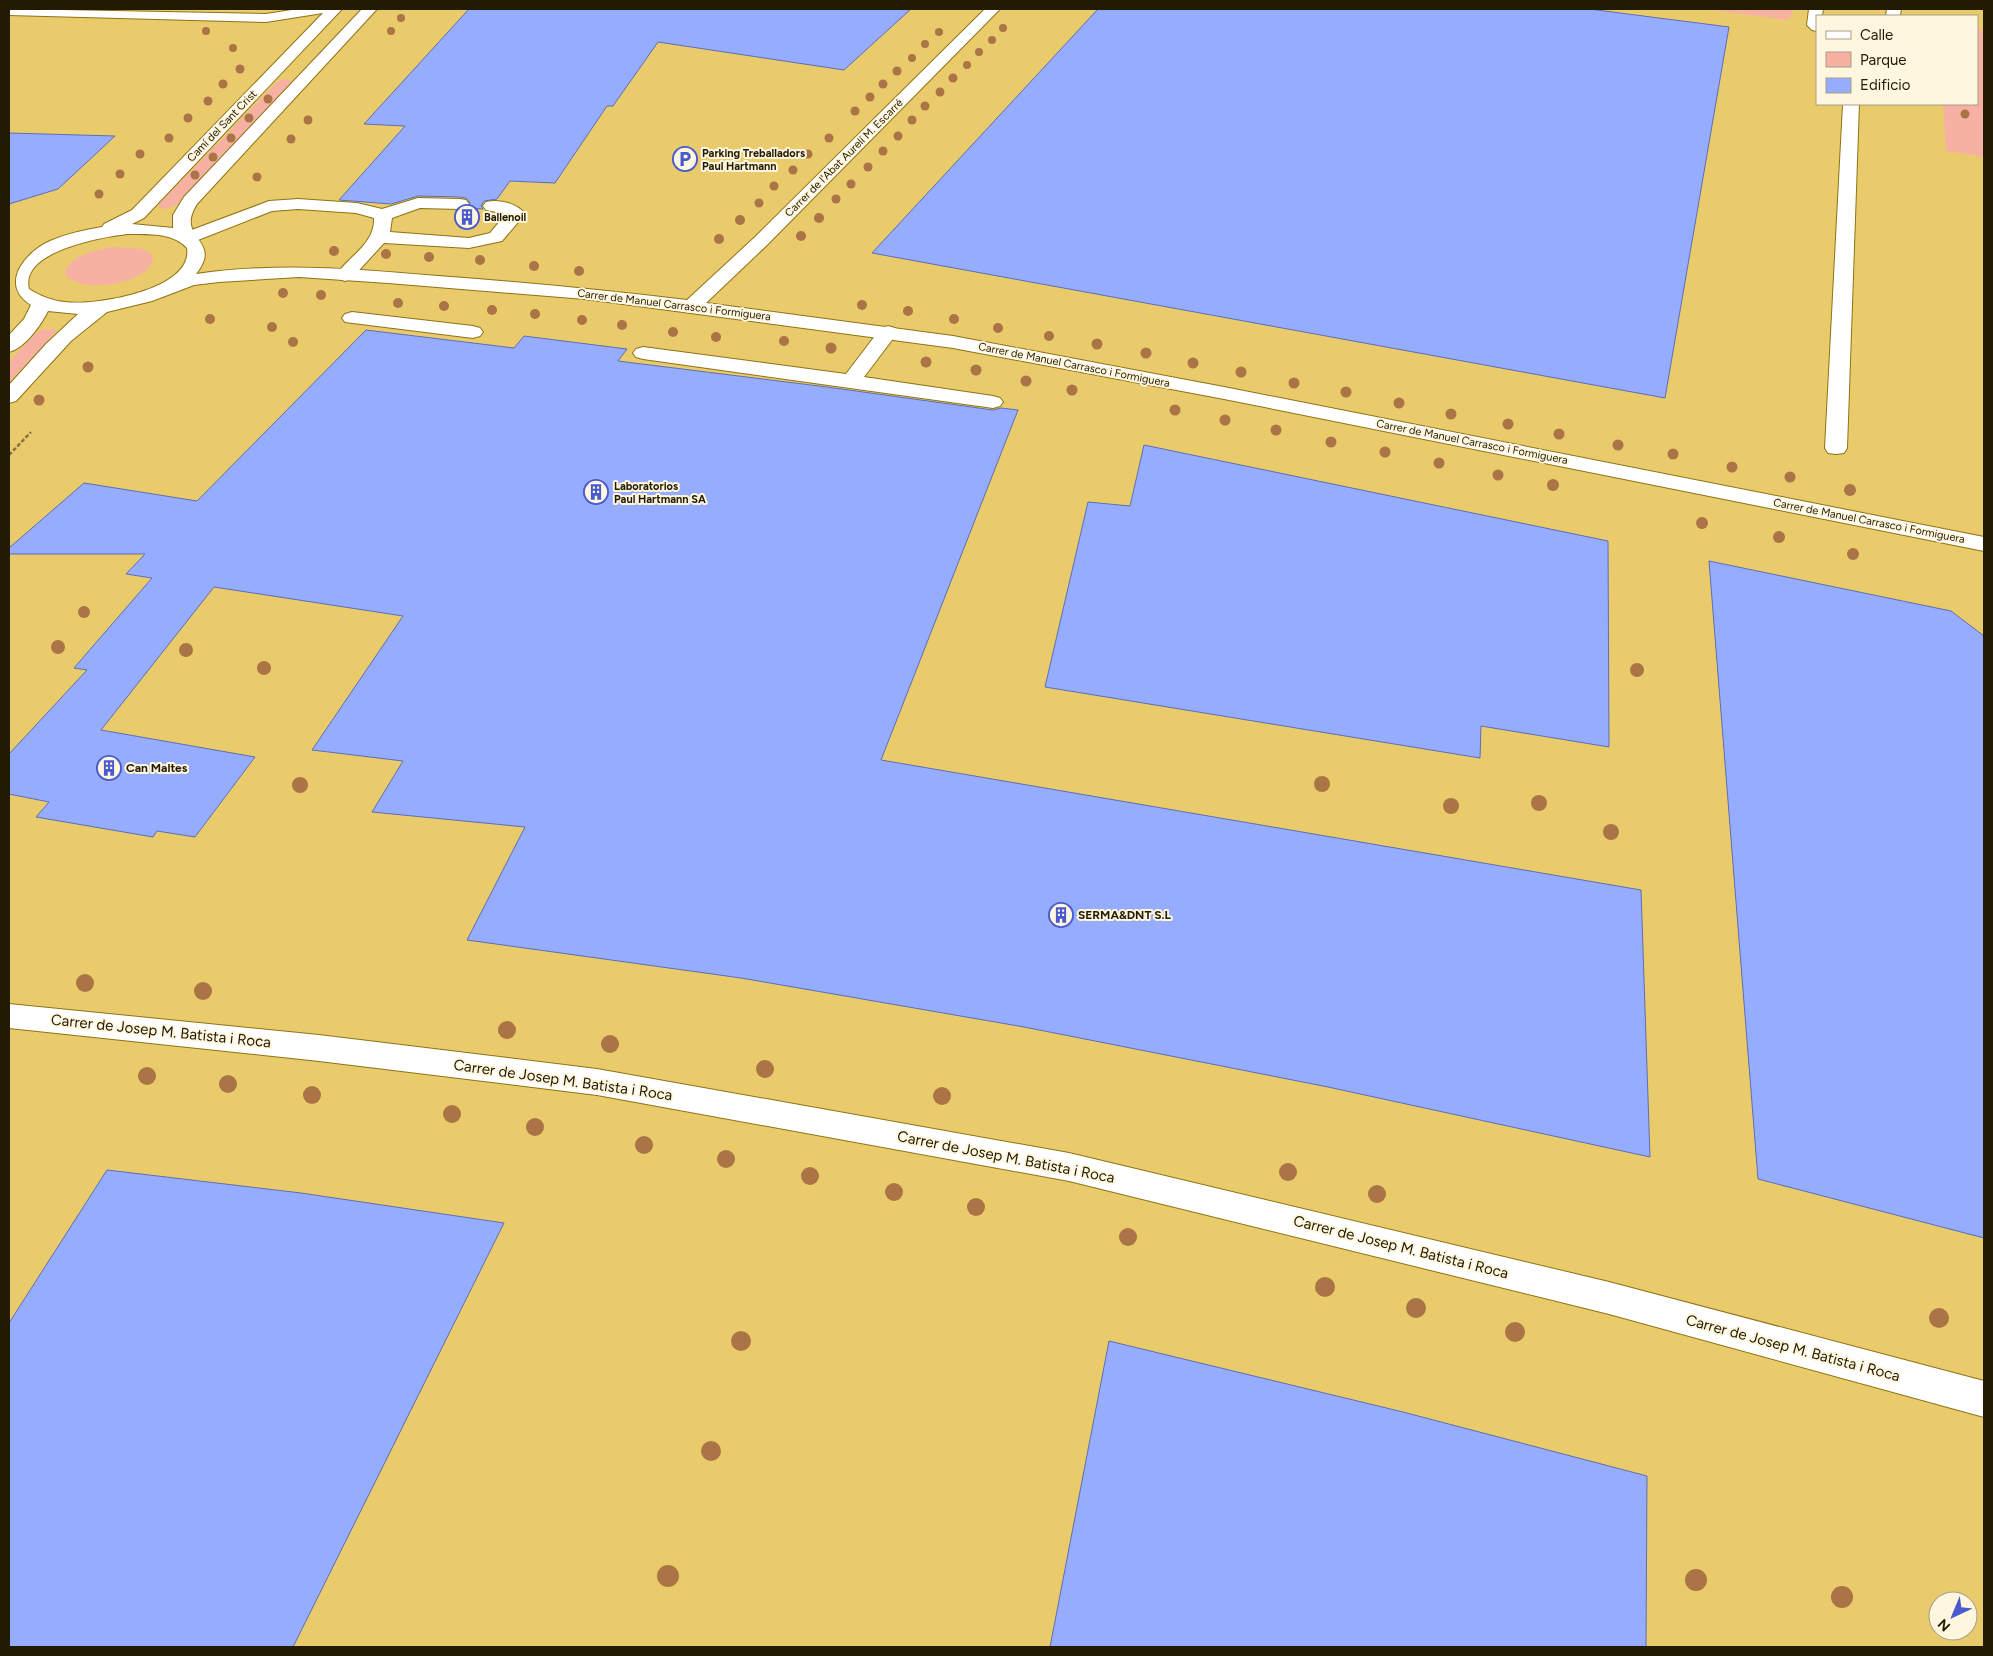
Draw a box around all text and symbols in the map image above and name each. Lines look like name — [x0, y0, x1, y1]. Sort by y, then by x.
legend — [1816, 15, 1978, 105]
text: Calle — [1860, 26, 1893, 44]
text: Parque — [1860, 51, 1907, 69]
text: Edificio — [1860, 76, 1911, 94]
street label: Camí del Sant Crist — [184, 87, 260, 165]
street label: Carrer de l'Abat Aurelí M. Escarré — [782, 96, 906, 220]
parking icon: Parking Treballadors Paul Hartmann — [672, 146, 698, 172]
place label: Parking Treballadors Paul Hartmann — [702, 147, 805, 173]
building icon: Ballenoil — [454, 204, 480, 230]
place label: Ballenoil — [484, 211, 527, 224]
street label: Carrer de Manuel Carrasco i Formiguera — [577, 287, 771, 323]
street label: Carrer de Manuel Carrasco i Formiguera — [977, 340, 1171, 390]
street label: Carrer de Manuel Carrasco i Formiguera — [1375, 417, 1569, 467]
building icon: Laboratorios Paul Hartmann SA — [583, 479, 609, 505]
place label: Laboratorios Paul Hartmann SA — [614, 480, 706, 506]
street label: Carrer de Manuel Carrasco i Formiguera — [1772, 496, 1966, 546]
building icon: Can Maltes — [96, 755, 122, 781]
place label: Can Maltes — [126, 761, 188, 775]
building icon: SERMA&DNT S.L — [1048, 902, 1074, 928]
place label: SERMA&DNT S.L — [1078, 908, 1172, 922]
street label: Carrer de Josep M. Batista i Roca — [50, 1011, 272, 1051]
street label: Carrer de Josep M. Batista i Roca — [452, 1056, 674, 1104]
street label: Carrer de Josep M. Batista i Roca — [896, 1127, 1116, 1187]
street label: Carrer de Josep M. Batista i Roca — [1292, 1212, 1510, 1282]
street label: Carrer de Josep M. Batista i Roca — [1684, 1311, 1902, 1385]
north arrow — [1928, 1591, 1978, 1641]
text: N — [1935, 1615, 1954, 1635]

